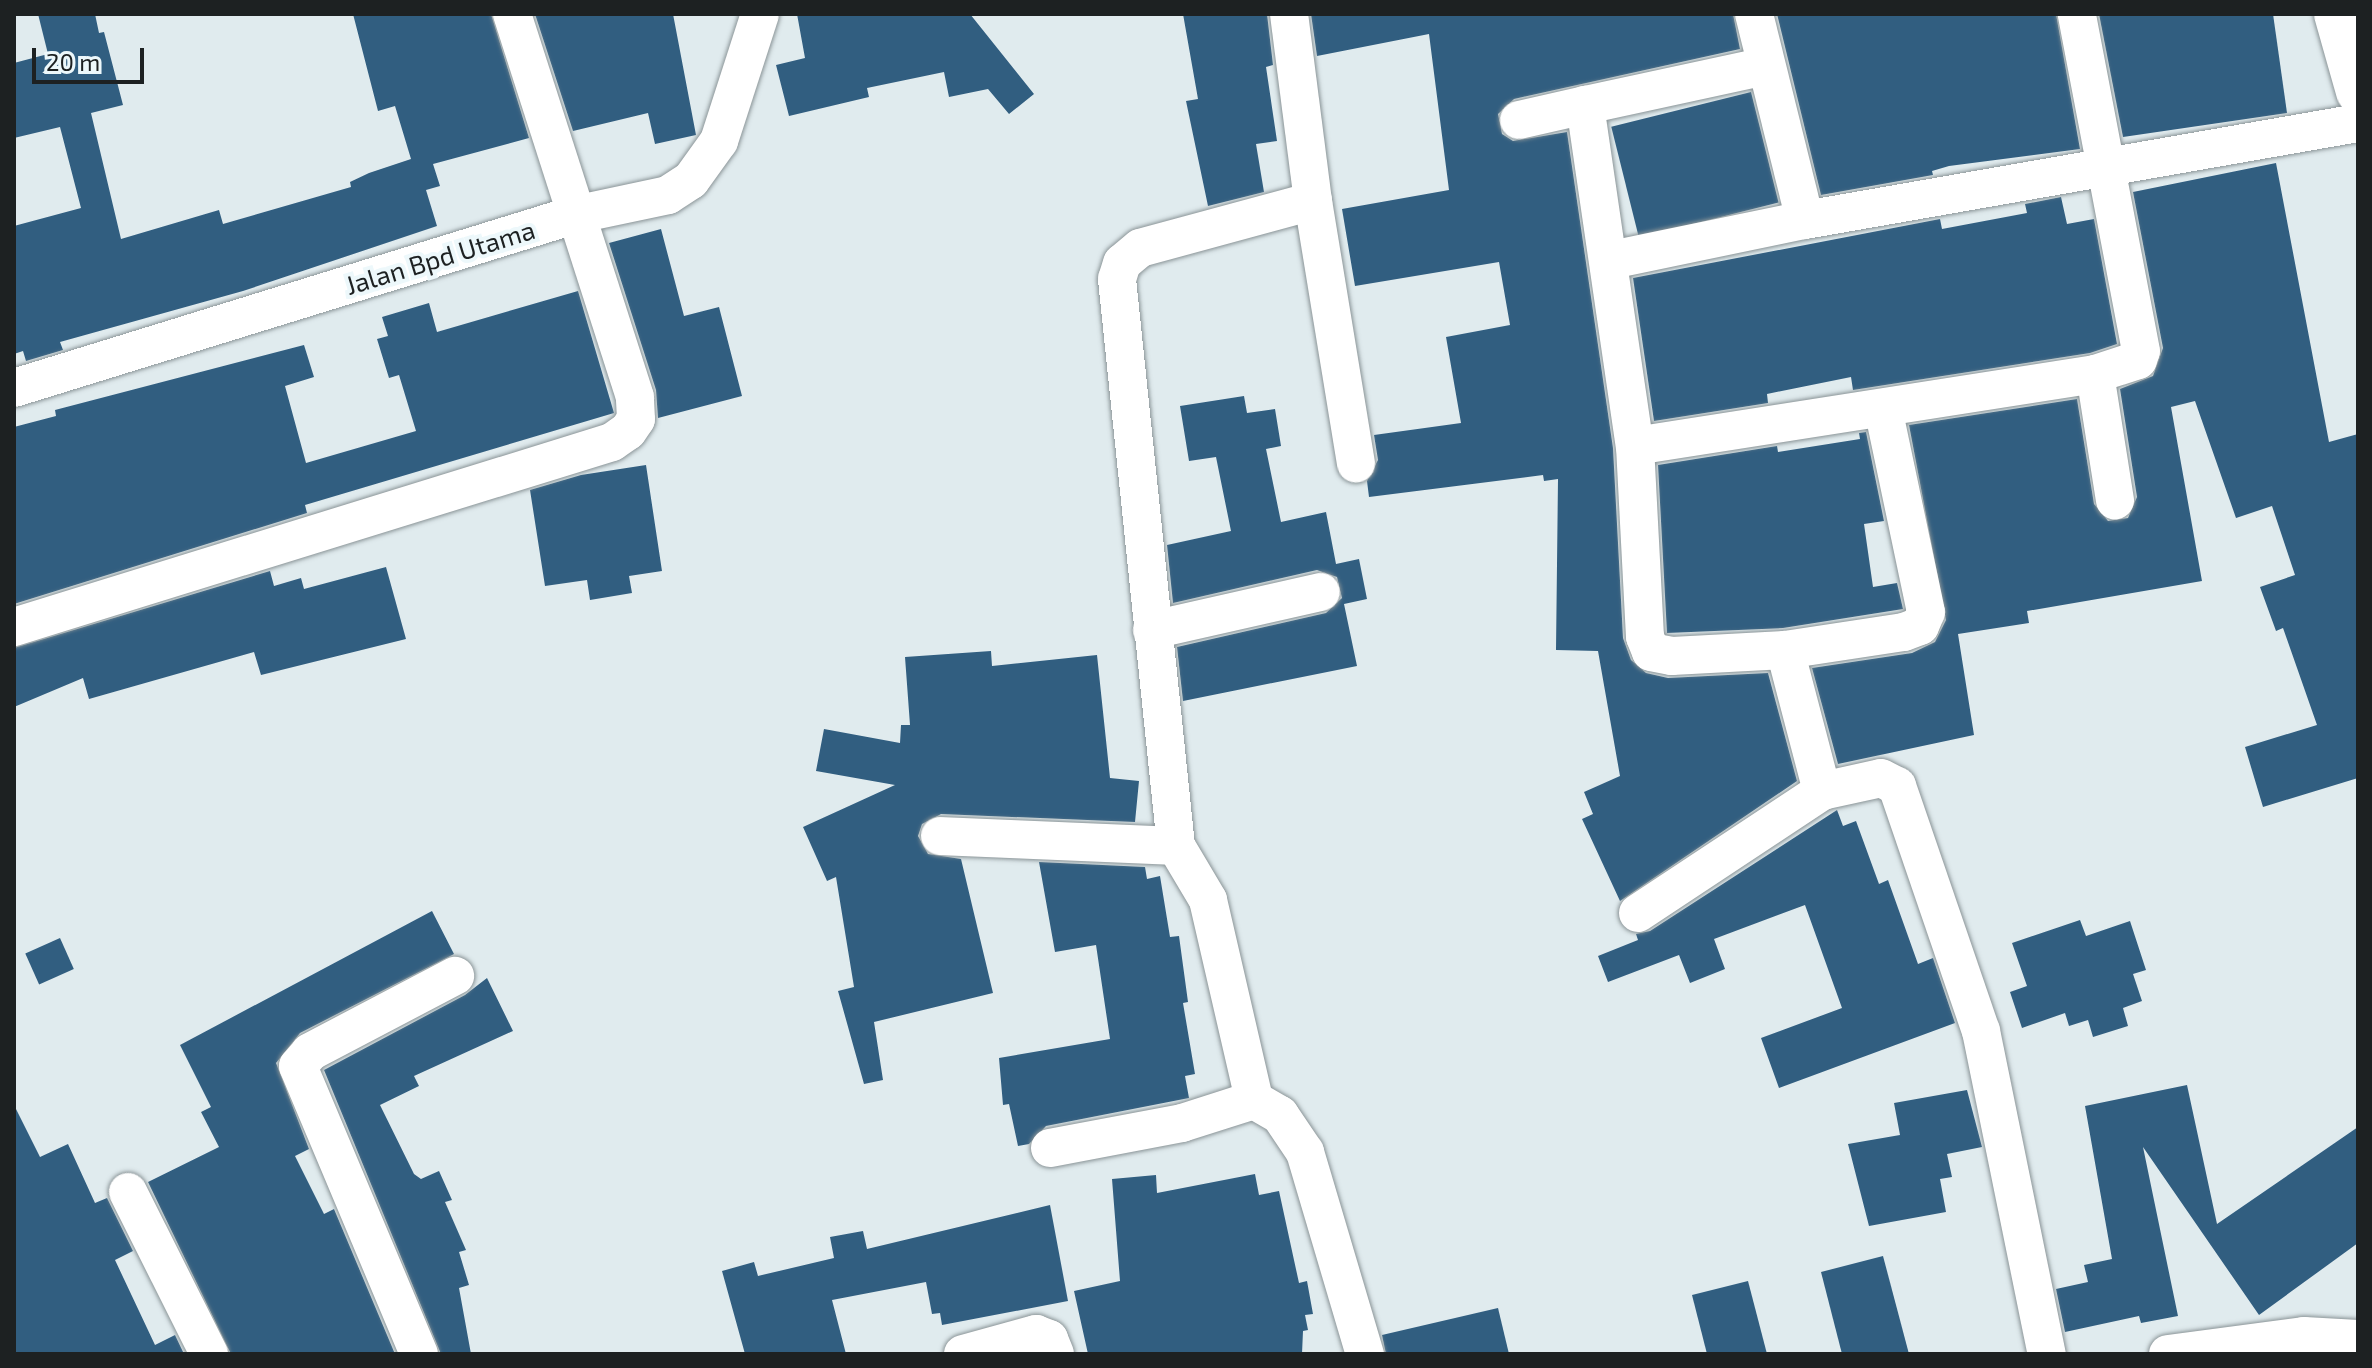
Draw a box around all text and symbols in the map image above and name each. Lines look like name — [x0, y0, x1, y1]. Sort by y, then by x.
scale bar — [36, 32, 148, 82]
text: 20 m — [46, 47, 100, 76]
street label: Jalan Bpd Utama — [342, 213, 538, 301]

